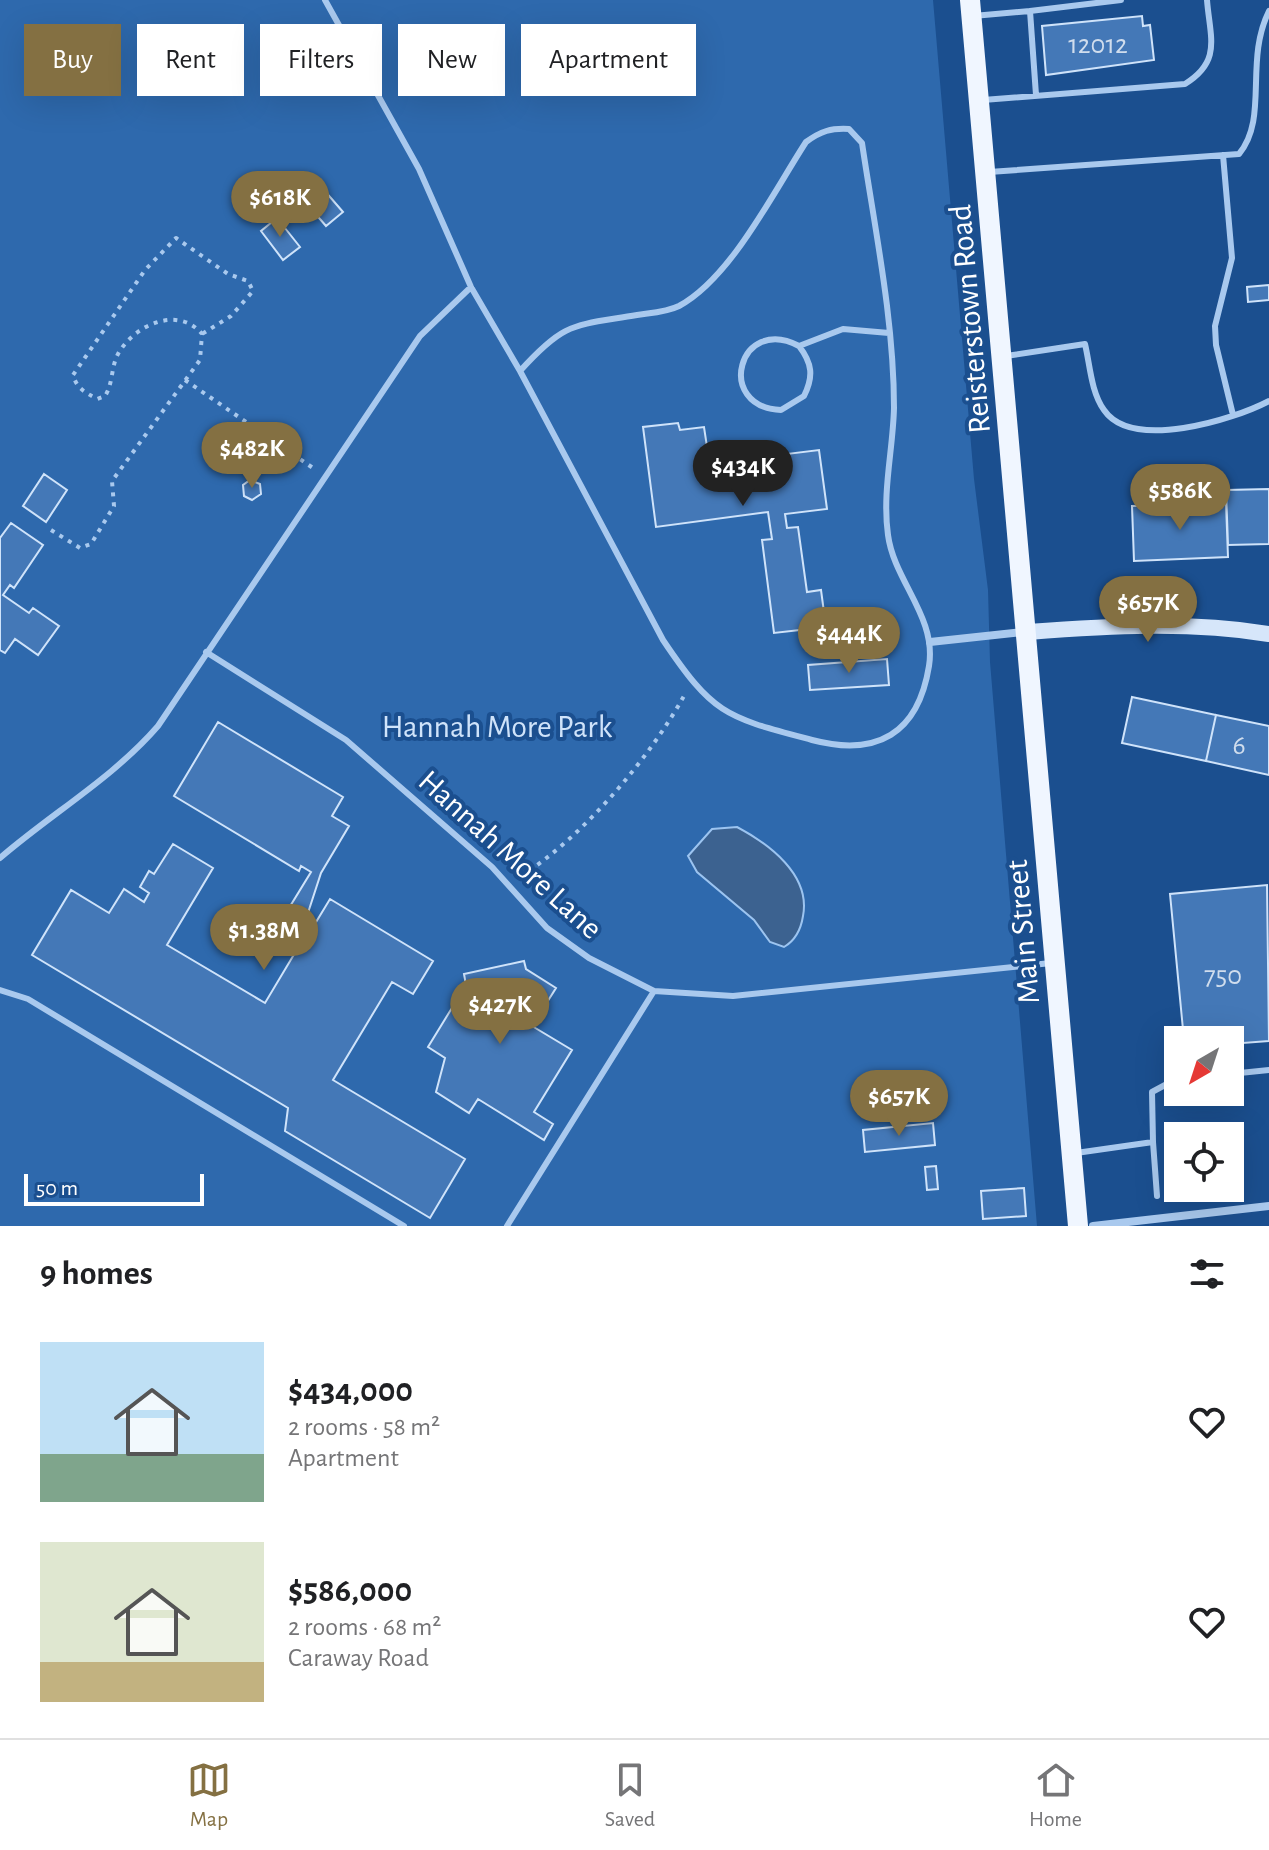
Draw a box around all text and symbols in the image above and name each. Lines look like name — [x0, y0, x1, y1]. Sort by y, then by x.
chip: Buy — [24, 24, 121, 96]
chip: Rent — [137, 24, 244, 96]
chip: Filters — [260, 24, 382, 96]
chip: New — [398, 24, 505, 96]
chip: Apartment — [521, 24, 696, 96]
house number: 12012 — [1068, 31, 1128, 59]
pin: $618K — [224, 171, 336, 239]
text: $618K — [249, 184, 311, 210]
street label: Reisterstown Road — [944, 203, 996, 435]
pin: $482K — [196, 422, 308, 490]
text: $482K — [219, 435, 285, 461]
pin: $434K — [687, 440, 799, 508]
text: $434K — [711, 453, 775, 479]
pin: $586K — [1124, 464, 1236, 532]
text: $586K — [1148, 477, 1212, 503]
pin: $657K — [1092, 576, 1204, 644]
text: $657K — [1117, 589, 1179, 615]
pin: $444K — [793, 607, 905, 675]
text: $444K — [816, 620, 882, 646]
park label: Hannah More Park — [382, 711, 613, 743]
house number: 6 — [1232, 732, 1246, 760]
street label: Hannah More Lane — [412, 764, 608, 945]
street label: Main Street — [1001, 859, 1045, 1005]
pin: $1.38M — [199, 904, 329, 972]
text: $1.38M — [228, 917, 300, 943]
house number: 750 — [1204, 962, 1242, 990]
pin: $427K — [444, 978, 556, 1046]
text: $427K — [468, 991, 532, 1017]
north arrow — [1164, 1026, 1244, 1106]
map controls — [1164, 1026, 1244, 1202]
pin: $657K — [843, 1070, 955, 1138]
text: $657K — [868, 1083, 930, 1109]
button: locate — [1164, 1122, 1244, 1202]
scale bar — [24, 1170, 204, 1206]
text: 50 m — [36, 1177, 78, 1199]
icon: filters — [1185, 1252, 1229, 1296]
text: 9 homes — [40, 1257, 153, 1291]
icon: home — [104, 1374, 200, 1470]
text: $434,000 — [288, 1374, 413, 1408]
icon: heart — [1185, 1400, 1229, 1444]
text: 2 rooms · 58 m² — [288, 1414, 440, 1440]
text: Apartment — [288, 1445, 399, 1471]
icon: home — [104, 1574, 200, 1670]
text: $586,000 — [288, 1574, 412, 1608]
icon: heart — [1185, 1600, 1229, 1644]
text: 2 rooms · 68 m² — [288, 1614, 441, 1640]
text: Caraway Road — [288, 1645, 429, 1671]
tab: Map — [187, 1758, 231, 1832]
tab: Saved — [605, 1758, 655, 1832]
tab: Home — [1029, 1758, 1082, 1832]

